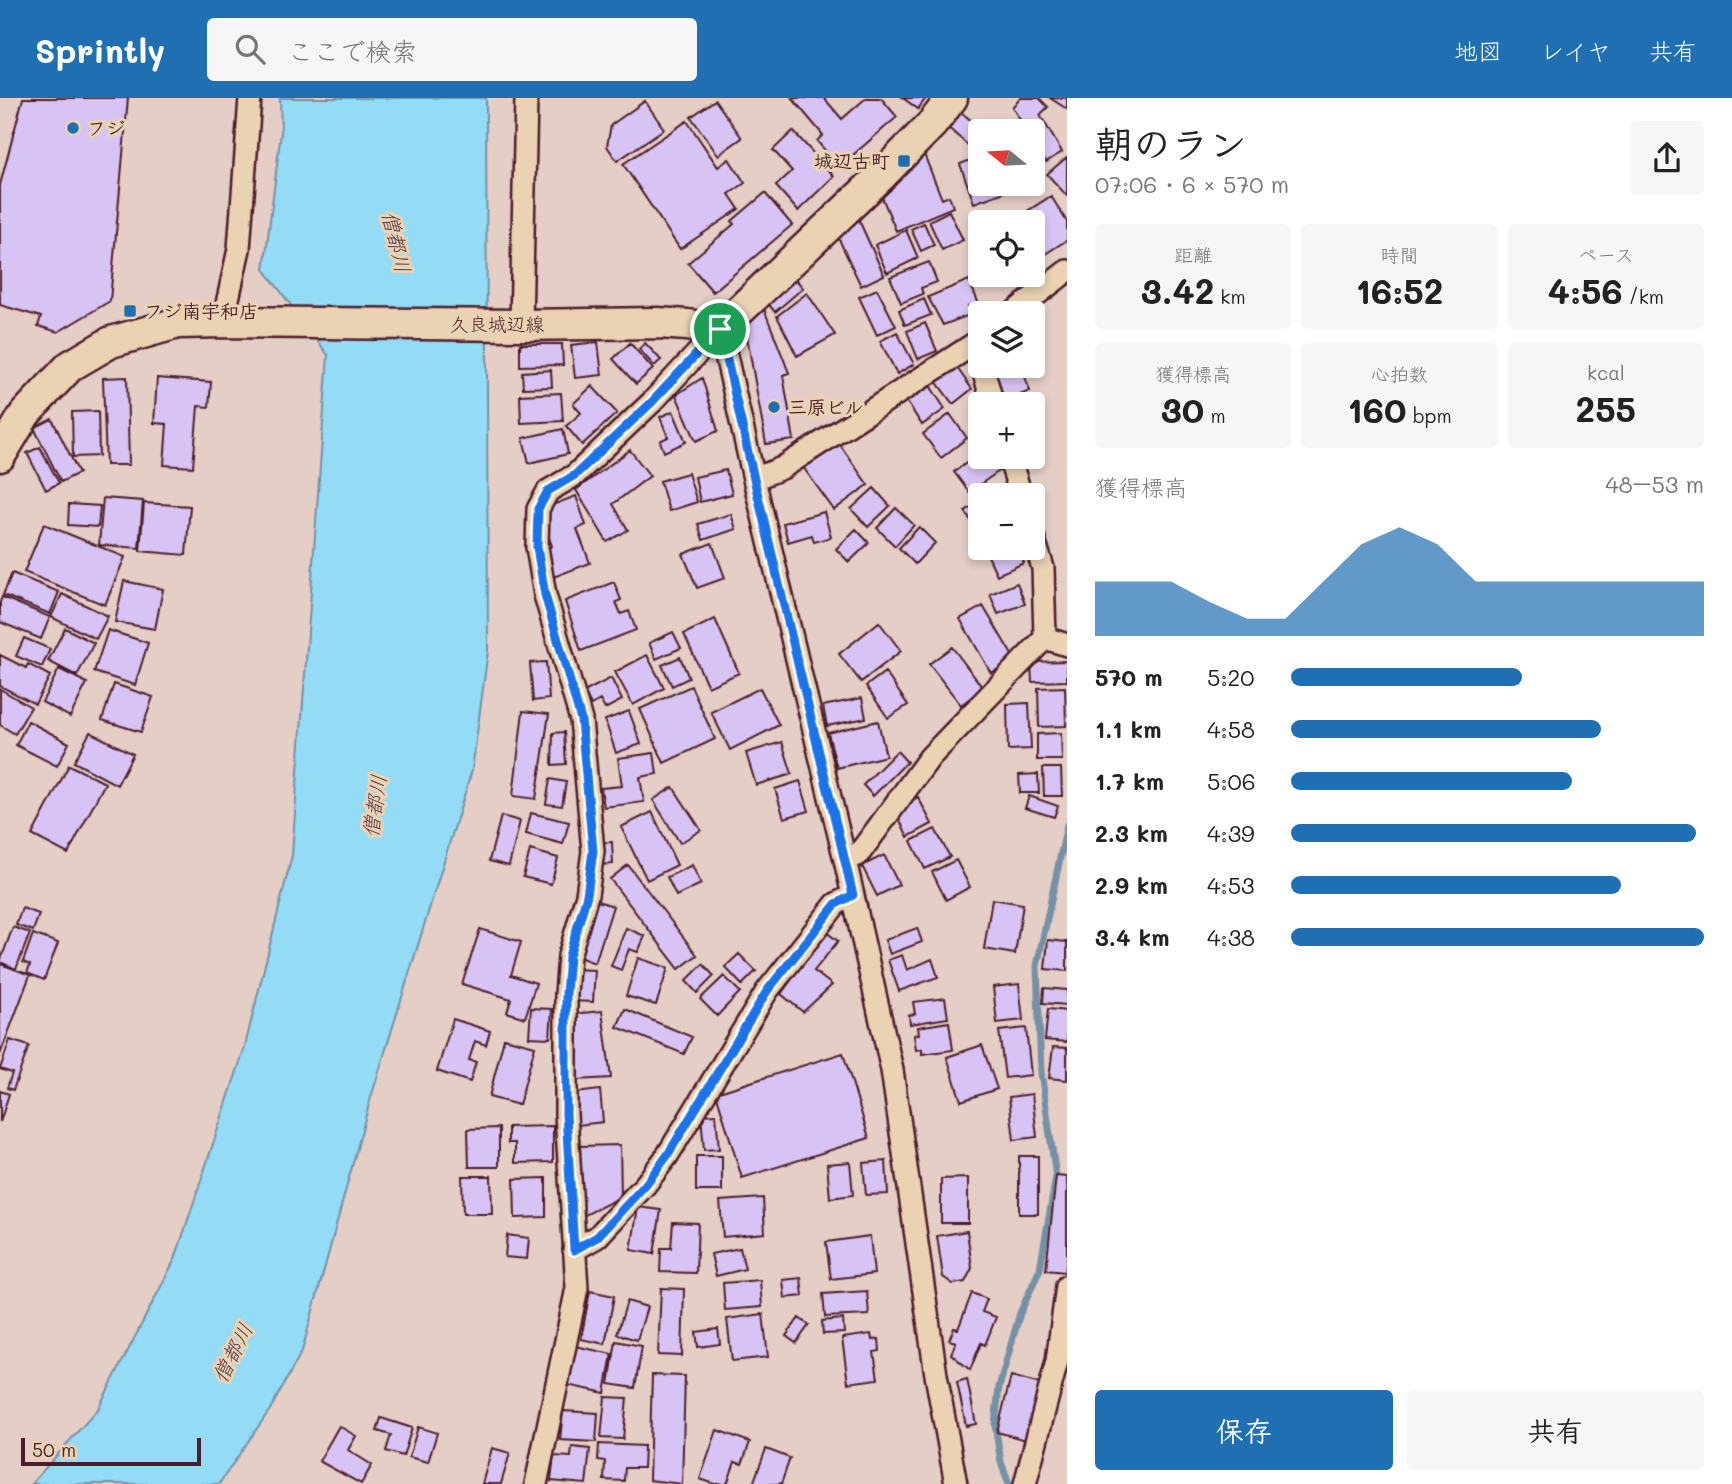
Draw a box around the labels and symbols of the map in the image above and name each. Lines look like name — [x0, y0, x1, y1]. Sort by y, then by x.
place label: フジ — [87, 115, 125, 140]
north arrow — [968, 119, 1045, 196]
marker: フジ — [65, 120, 81, 136]
place label: 城辺古町 — [814, 148, 890, 173]
marker: 城辺古町 — [896, 153, 912, 169]
water label: 僧都川 — [377, 208, 418, 275]
place label: フジ南宇和店 — [144, 298, 258, 323]
pin — [690, 299, 750, 359]
marker: フジ南宇和店 — [122, 303, 138, 319]
street label: 久良城辺線 — [449, 311, 545, 336]
place label: 三原ビル — [788, 394, 864, 419]
marker: 三原ビル — [766, 399, 782, 415]
water label: 僧都川 — [356, 773, 391, 839]
water label: 僧都川 — [205, 1318, 258, 1387]
scale bar — [21, 1435, 201, 1467]

